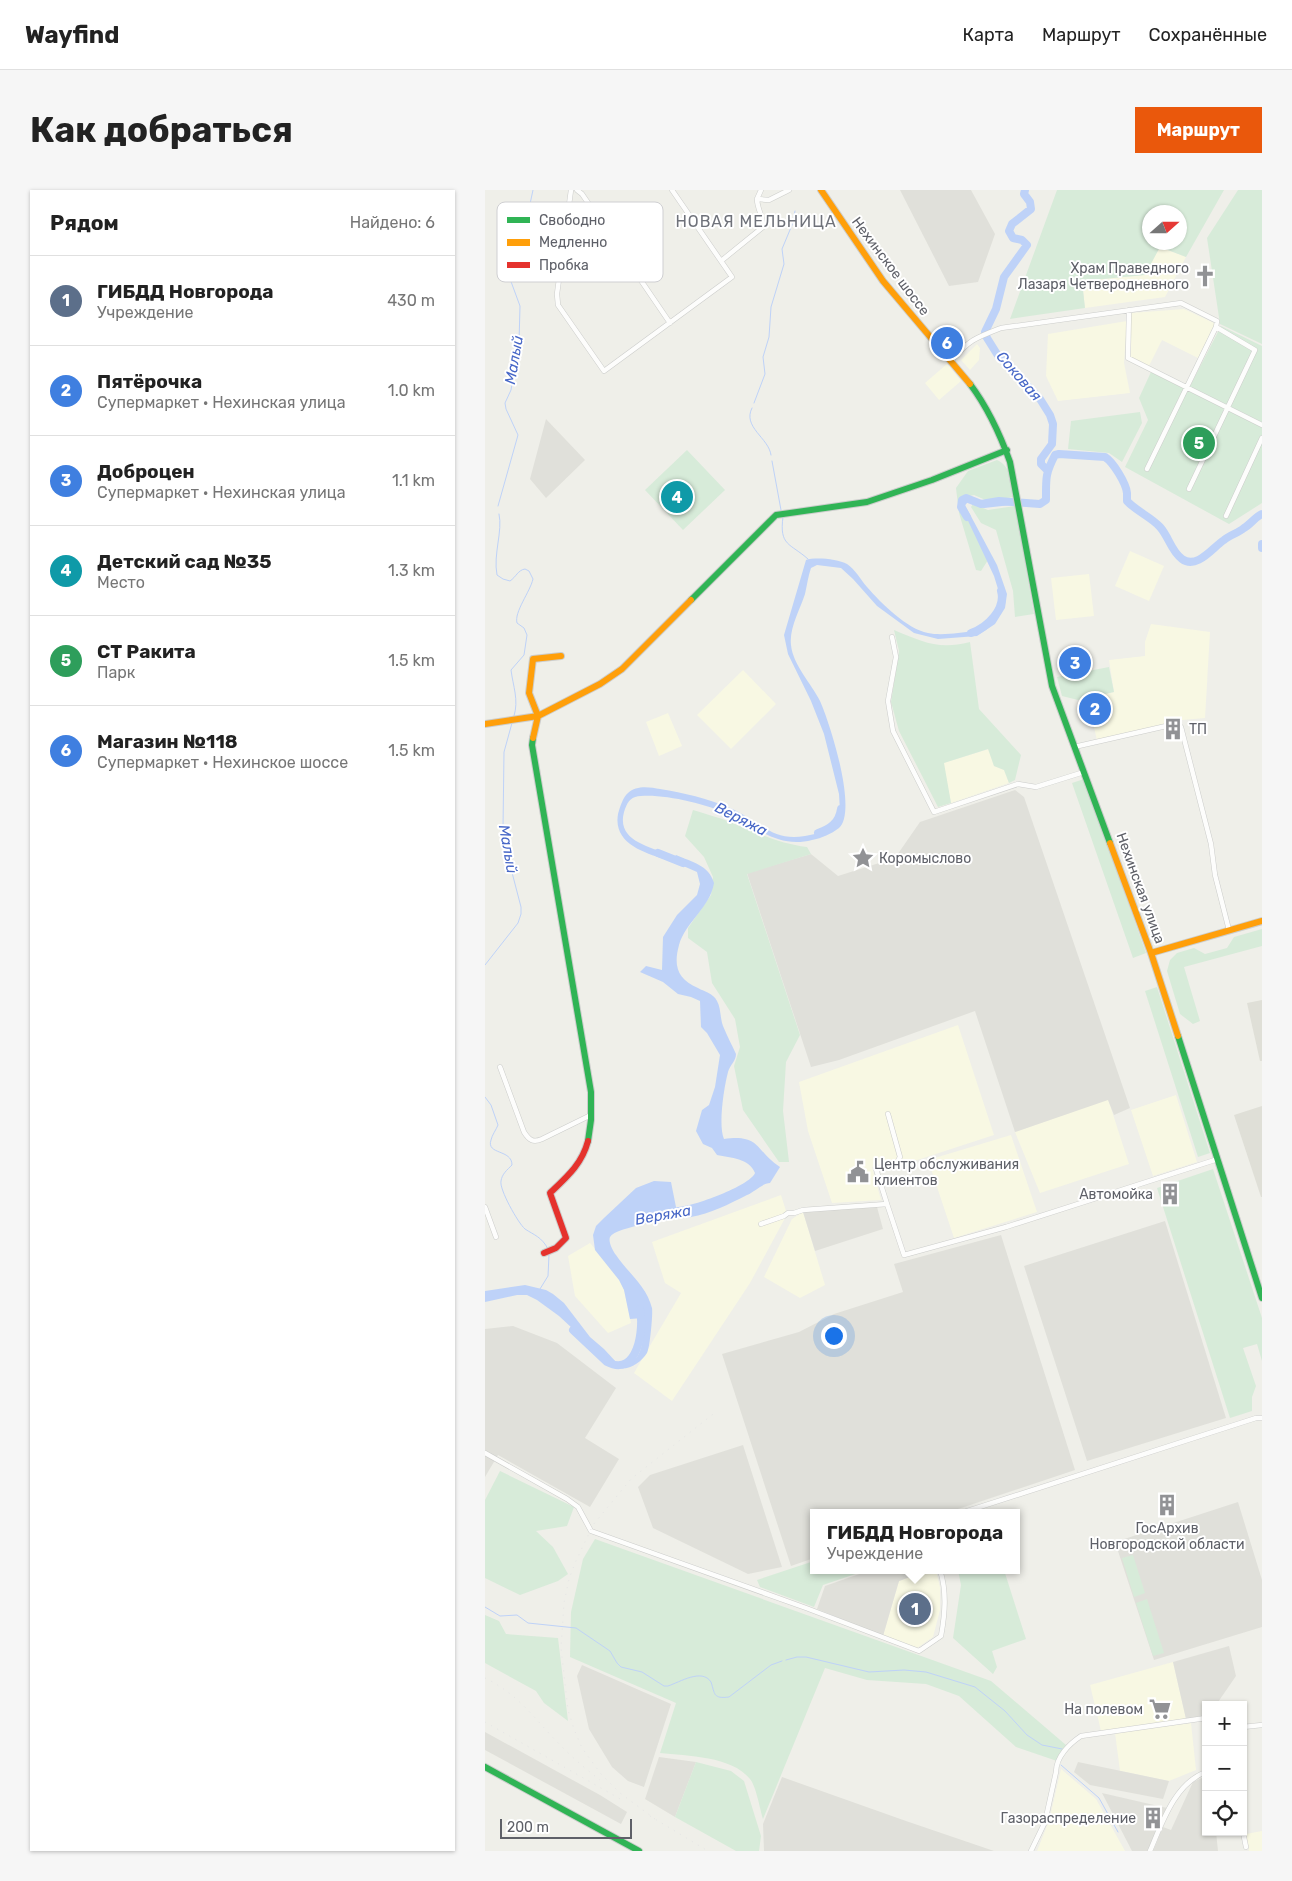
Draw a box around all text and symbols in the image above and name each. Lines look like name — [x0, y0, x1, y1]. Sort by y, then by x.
text: Wayfind — [25, 21, 119, 49]
text: Карта — [963, 24, 1014, 46]
text: Маршрут — [1042, 24, 1121, 46]
text: Сохранённые — [1149, 24, 1267, 46]
button: Маршрут — [1135, 107, 1262, 153]
text: Как добраться — [30, 109, 293, 151]
legend — [497, 202, 663, 282]
north arrow — [1142, 205, 1187, 250]
text: Рядом — [50, 210, 119, 235]
text: Свободно — [539, 212, 605, 229]
district label: НОВАЯ МЕЛЬНИЦА — [675, 212, 837, 231]
text: Найдено: 6 — [350, 213, 435, 232]
street label: Нехинское шоссе — [848, 214, 933, 319]
text: Медленно — [539, 234, 607, 251]
text: Пробка — [539, 257, 589, 274]
place label: Храм Праведного Лазаря Четверодневного — [1018, 260, 1189, 293]
church icon: Храм Праведного Лазаря Четверодневного — [1192, 263, 1218, 289]
text: ГИБДД Новгорода — [97, 280, 274, 303]
text: 1 — [62, 291, 70, 310]
text: 430 m — [387, 291, 435, 310]
text: Учреждение — [97, 303, 194, 322]
pin: 6 — [931, 324, 963, 362]
water label: Малый — [501, 334, 527, 386]
water label: Соковая — [993, 347, 1045, 405]
text: Пятёрочка — [97, 370, 202, 393]
text: 2 — [61, 381, 71, 400]
text: 1.0 km — [388, 381, 435, 400]
text: Супермаркет · Нехинская улица — [97, 393, 346, 412]
pin: 5 — [1183, 424, 1215, 462]
text: Доброцен — [97, 460, 195, 483]
text: 3 — [61, 471, 71, 490]
text: 1.1 km — [392, 471, 435, 490]
pin: 4 — [661, 478, 693, 516]
text: Супермаркет · Нехинская улица — [97, 483, 346, 502]
text: Детский сад №35 — [97, 550, 272, 573]
text: 4 — [61, 561, 71, 580]
text: 1.3 km — [388, 561, 435, 580]
text: Место — [97, 573, 145, 592]
text: СТ Ракита — [97, 640, 196, 663]
pin: 3 — [1059, 644, 1091, 682]
text: 5 — [61, 651, 71, 670]
text: 1.5 km — [388, 651, 435, 670]
text: Парк — [97, 663, 135, 682]
pin: 2 — [1079, 690, 1111, 728]
building icon: ТП — [1160, 716, 1186, 742]
place label: ТП — [1189, 721, 1207, 738]
text: Магазин №118 — [97, 730, 238, 753]
text: 6 — [61, 741, 71, 760]
text: 1.5 km — [388, 741, 435, 760]
text: Супермаркет · Нехинское шоссе — [97, 753, 348, 772]
water label: Веряжа — [712, 798, 770, 840]
water label: Малый — [495, 823, 521, 875]
street label: Нехинская улица — [1113, 830, 1168, 946]
place icon: Коромыслово — [850, 845, 876, 871]
place label: Коромыслово — [879, 850, 971, 867]
place label: Центр обслуживания клиентов — [874, 1156, 1019, 1189]
public building icon: Центр обслуживания клиентов — [845, 1159, 871, 1185]
building icon: Автомойка — [1157, 1181, 1183, 1207]
place label: Автомойка — [1079, 1186, 1153, 1203]
water label: Веряжа — [634, 1201, 693, 1229]
your location — [821, 1323, 847, 1349]
building icon: ГосАрхив Новгородской области — [1154, 1492, 1180, 1518]
popup — [810, 1509, 1020, 1574]
place label: ГосАрхив Новгородской области — [1090, 1520, 1244, 1553]
text: ГИБДД Новгорода — [827, 1521, 1003, 1544]
text: Учреждение — [827, 1544, 923, 1563]
pin: 1 — [899, 1590, 931, 1628]
supermarket icon: На полевом — [1147, 1696, 1173, 1722]
place label: На полевом — [1064, 1701, 1143, 1718]
map controls — [1202, 1701, 1247, 1836]
button: + — [1202, 1701, 1247, 1746]
button: − — [1202, 1746, 1247, 1791]
button: locate — [1202, 1791, 1247, 1836]
building icon: Газораспределение — [1140, 1805, 1166, 1831]
place label: Газораспределение — [1000, 1810, 1136, 1827]
scale bar — [500, 1816, 633, 1839]
text: 200 m — [507, 1819, 549, 1836]

